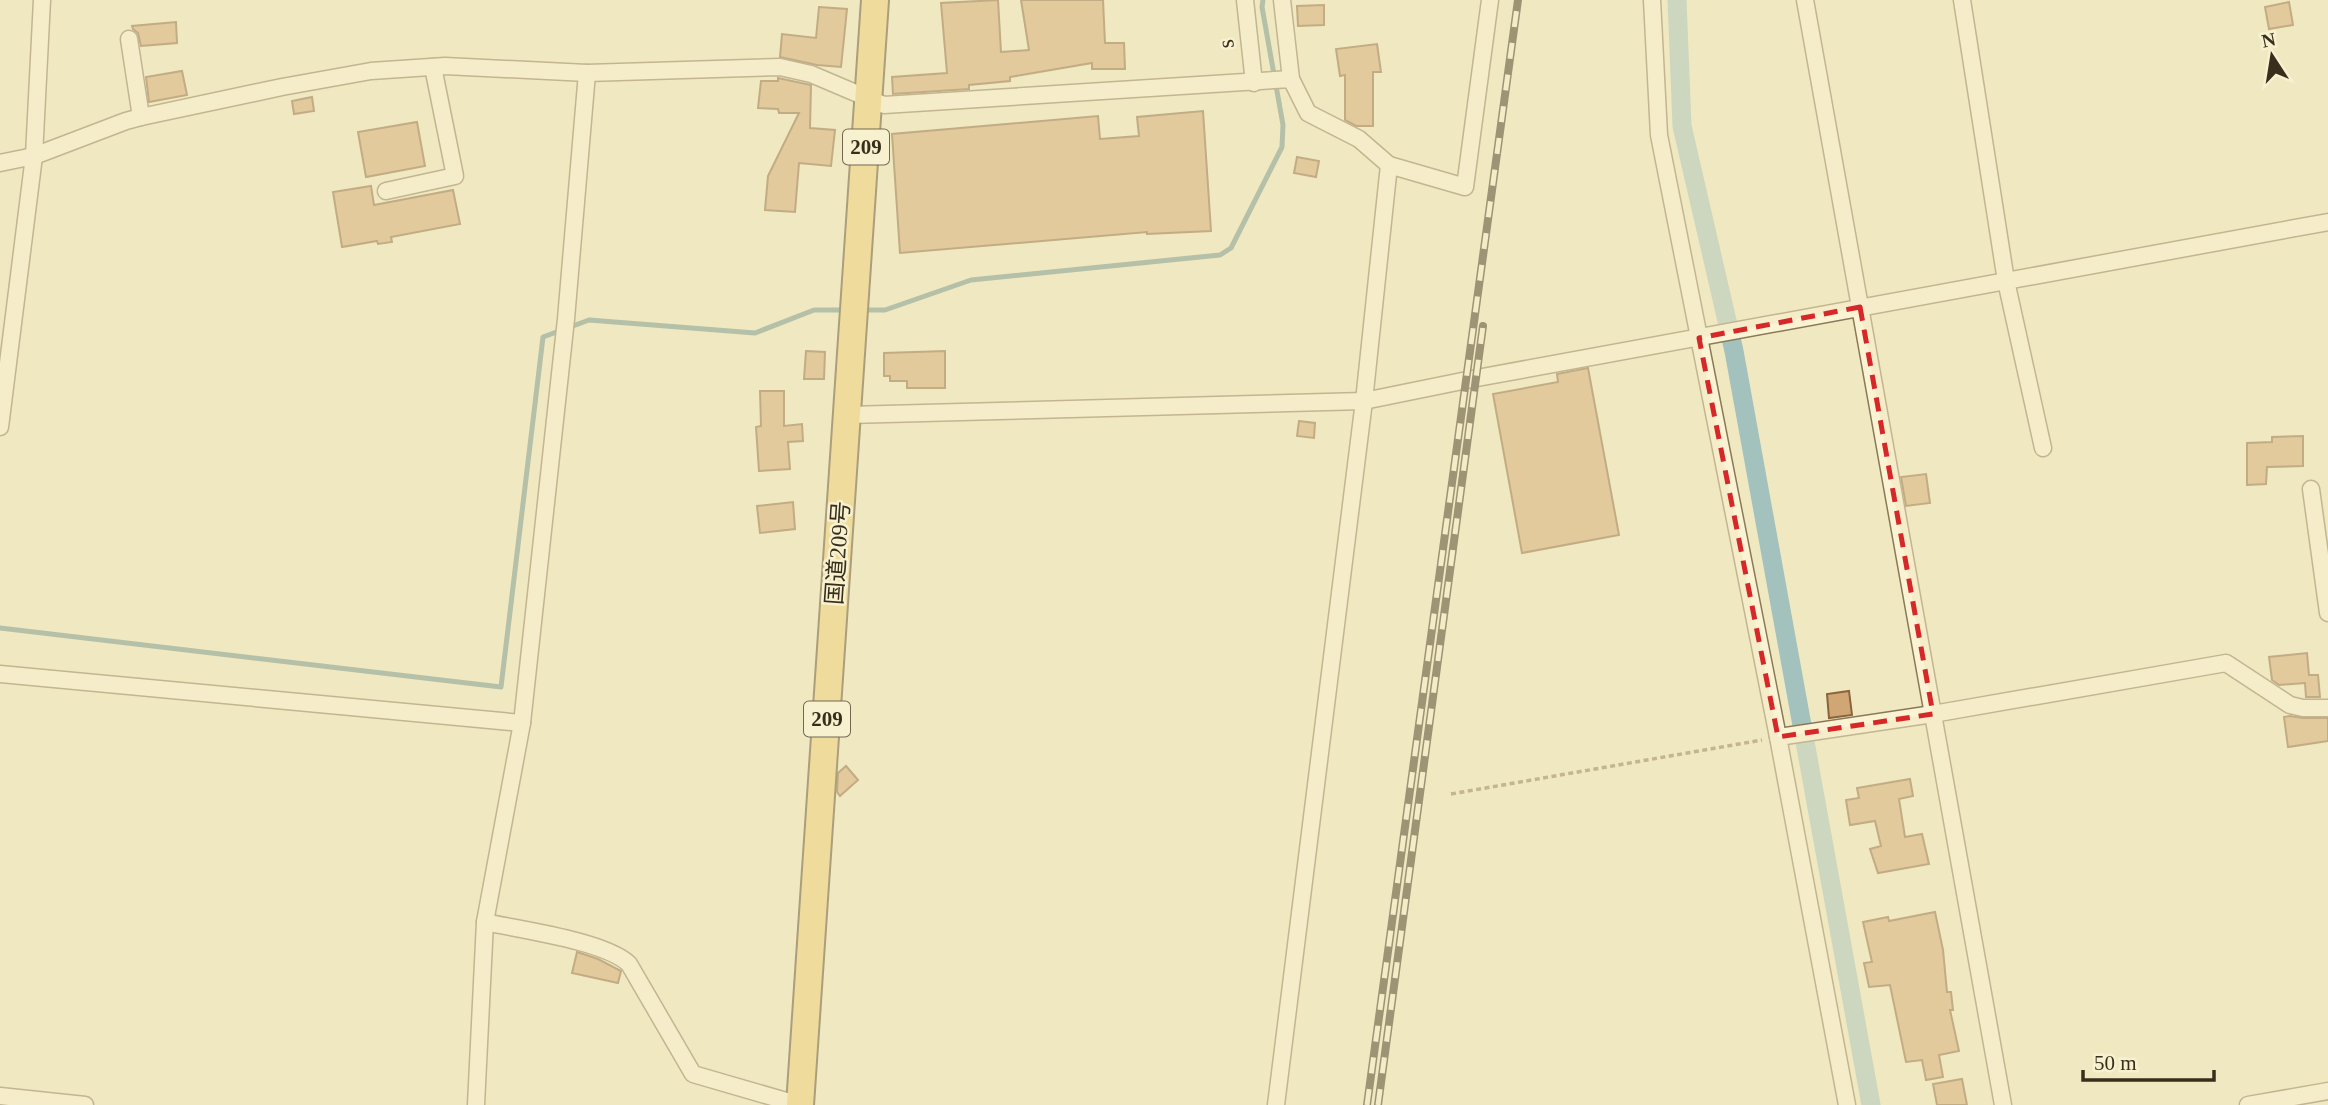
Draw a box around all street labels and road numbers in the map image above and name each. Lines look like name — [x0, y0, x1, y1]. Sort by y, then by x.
street label: s — [1213, 38, 1239, 50]
road number: 209 — [843, 130, 889, 164]
street label: 国道209号 — [822, 501, 854, 605]
road number: 209 — [804, 702, 850, 736]

